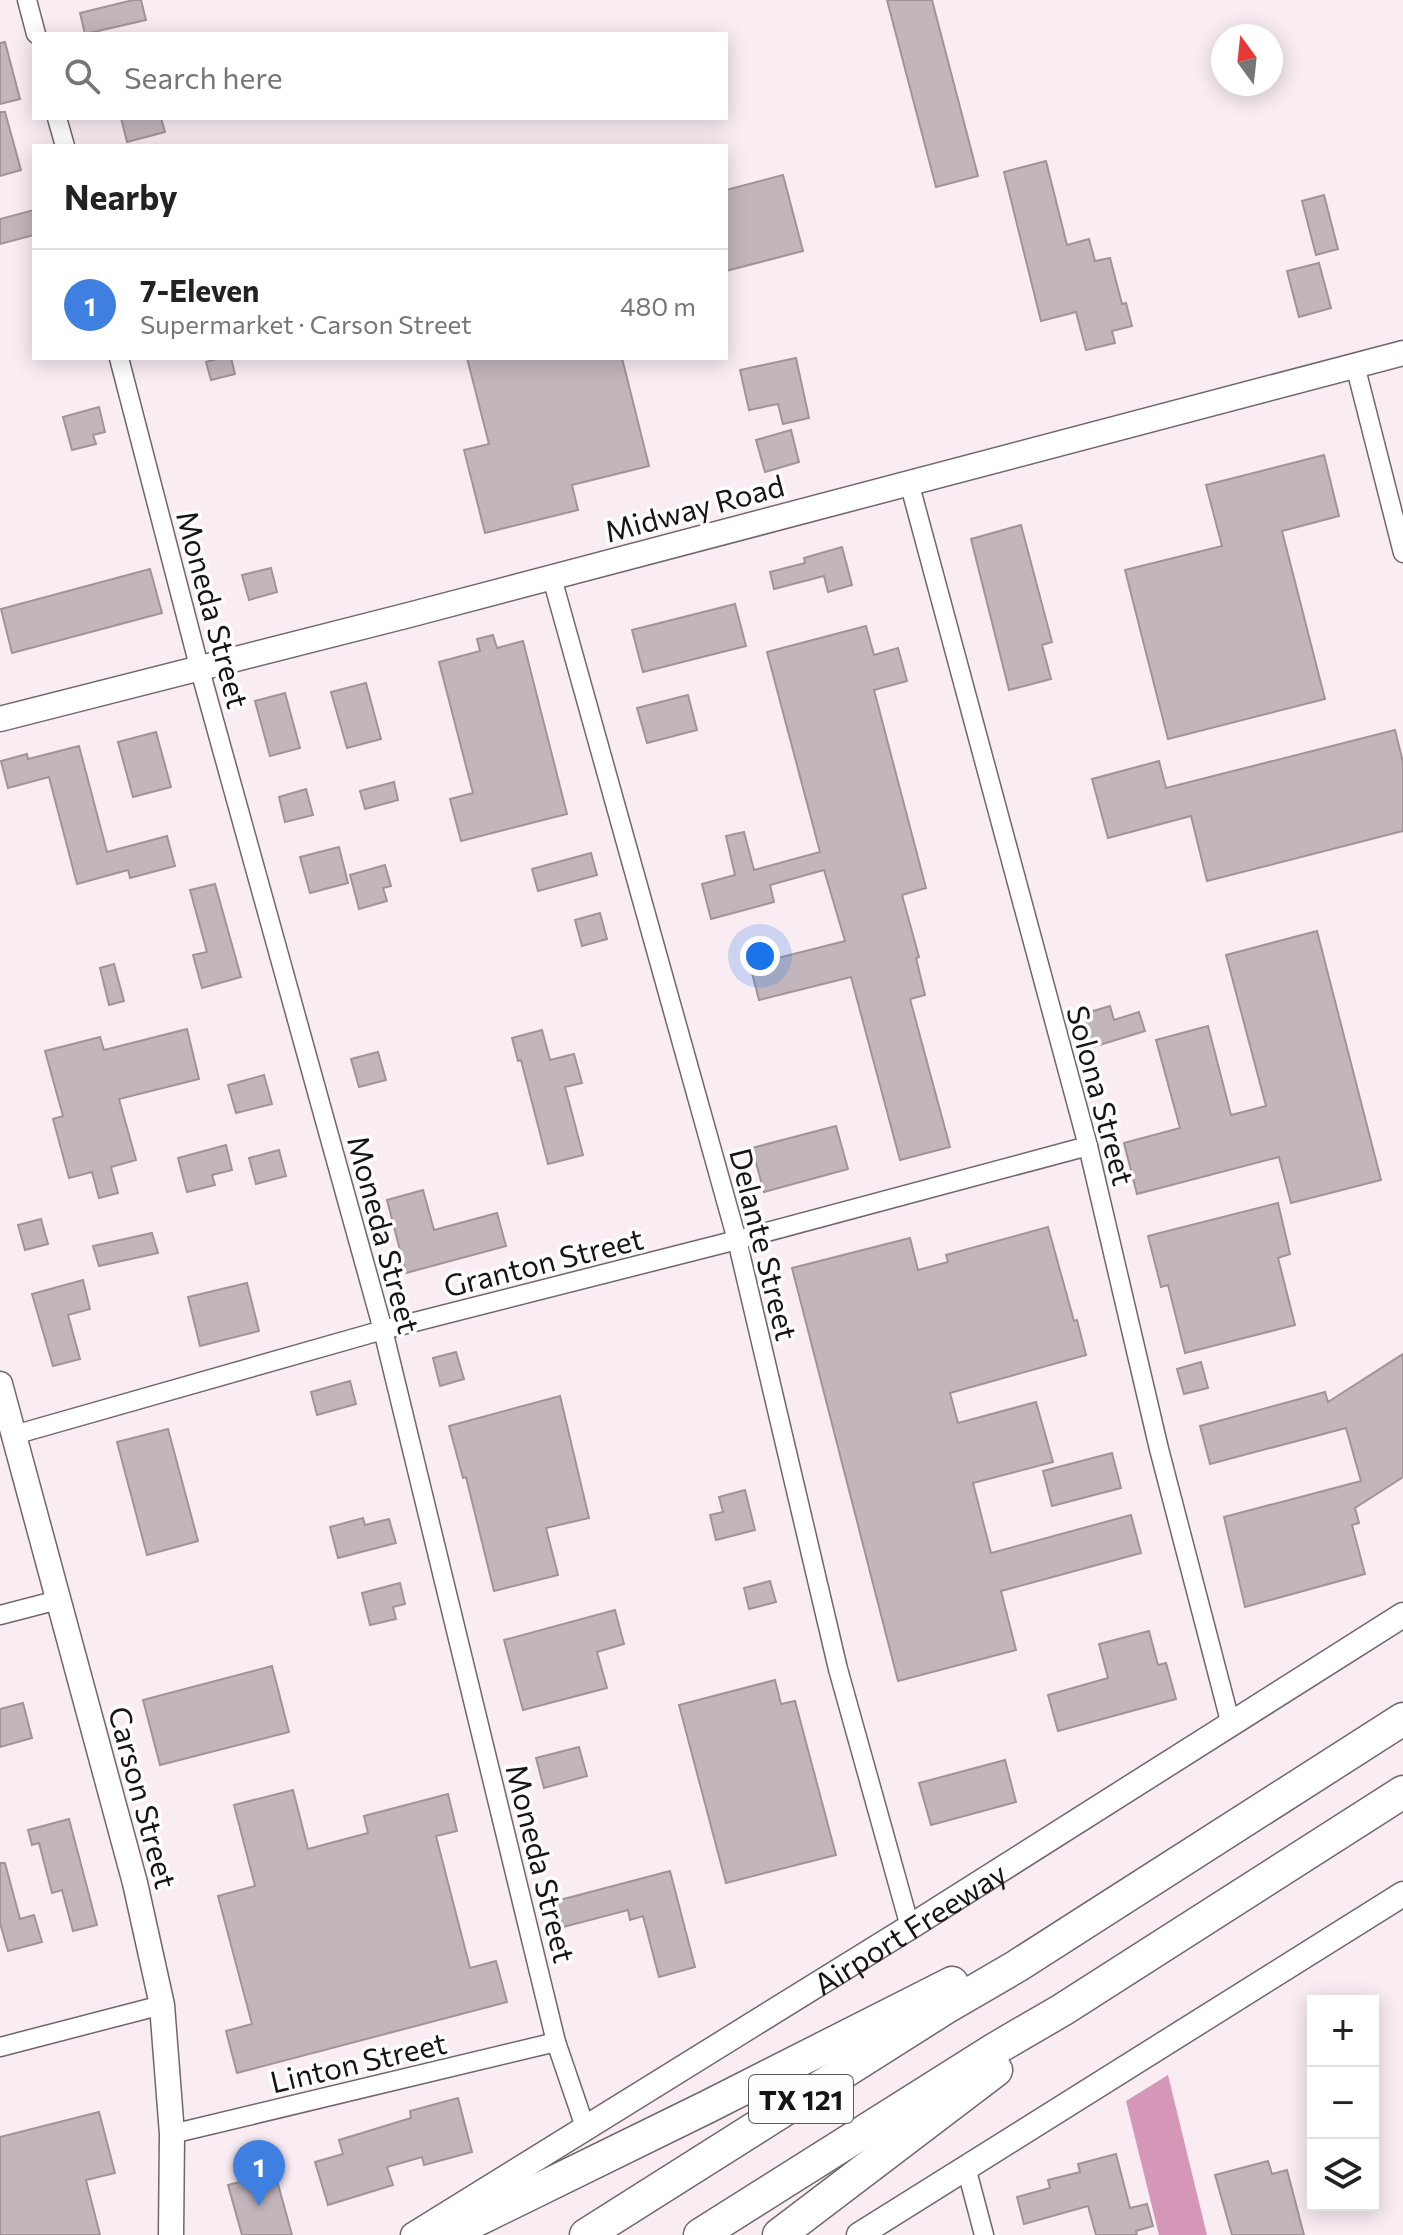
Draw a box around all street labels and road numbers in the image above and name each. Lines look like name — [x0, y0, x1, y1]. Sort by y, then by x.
street label: Midway Road — [600, 465, 788, 549]
street label: Moneda Street — [170, 506, 258, 712]
street label: Solona Street — [1060, 1001, 1144, 1189]
street label: Moneda Street — [341, 1131, 429, 1337]
street label: Delante Street — [723, 1144, 807, 1344]
street label: Granton Street — [439, 1218, 647, 1304]
street label: Carson Street — [102, 1702, 186, 1892]
street label: Moneda Street — [499, 1760, 585, 1966]
street label: Airport Freeway — [806, 1853, 1012, 2001]
street label: Linton Street — [266, 2023, 450, 2099]
road number: TX 121 — [749, 2075, 853, 2123]

